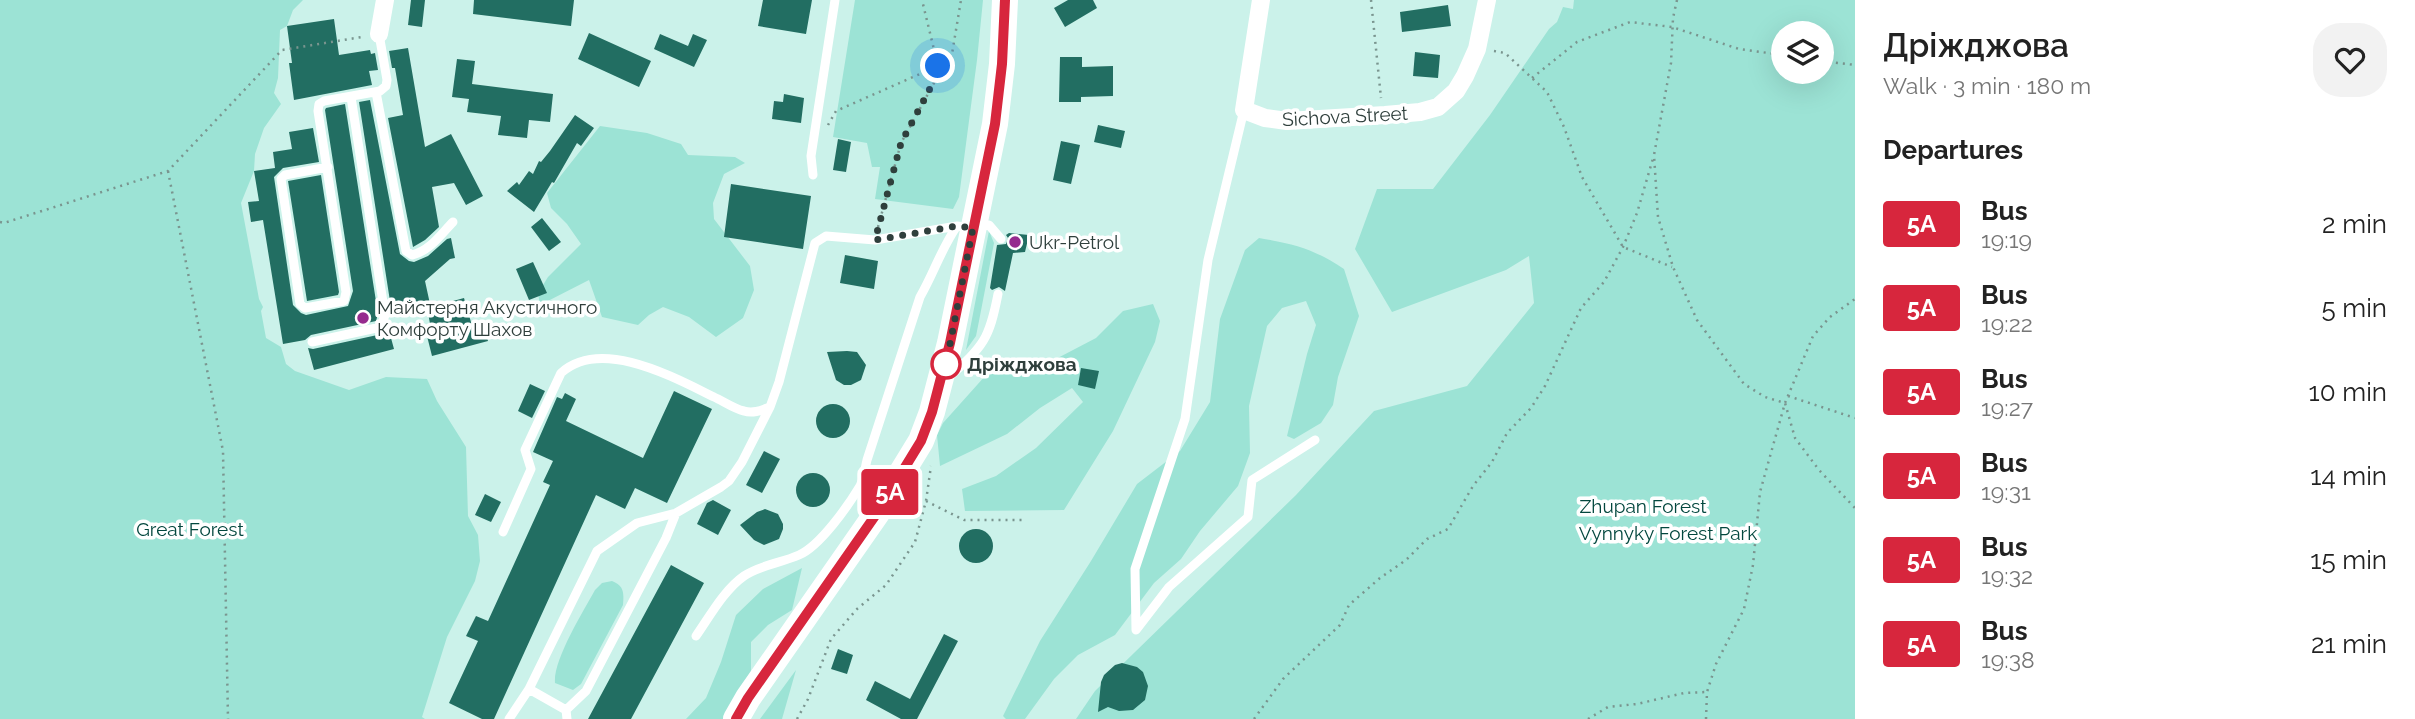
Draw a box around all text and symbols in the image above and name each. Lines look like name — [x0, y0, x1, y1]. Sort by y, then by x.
map controls — [1771, 21, 1834, 84]
button: layers — [1771, 21, 1834, 84]
button: heart — [2313, 23, 2387, 97]
text: Дріжджова — [1883, 26, 2069, 65]
your location — [920, 48, 955, 83]
text: Walk · 3 min · 180 m — [1883, 72, 2091, 99]
street label: Sichova Street — [1282, 102, 1409, 130]
text: Departures — [1883, 135, 2023, 165]
text: Bus — [1981, 196, 2028, 226]
text: 5А — [1907, 209, 1936, 238]
text: 2 min — [2322, 209, 2387, 239]
text: 19:19 — [1981, 226, 2032, 253]
place label: Ukr-Petrol — [1029, 231, 1120, 253]
marker: Ukr-Petrol — [1007, 234, 1023, 250]
text: Bus — [1981, 280, 2028, 310]
text: 5А — [1907, 293, 1936, 322]
text: 5 min — [2321, 293, 2387, 323]
place label: Майстерня Акустичного Комфорту Шахов — [377, 296, 597, 340]
marker: Майстерня Акустичного Комфорту Шахов — [355, 310, 371, 326]
text: 19:22 — [1981, 310, 2033, 337]
marker: Дріжджова — [931, 349, 961, 379]
place label: Дріжджова — [967, 353, 1077, 375]
text: Bus — [1981, 364, 2028, 394]
text: 5А — [1907, 377, 1936, 406]
text: 10 min — [2309, 377, 2387, 407]
text: 19:27 — [1981, 394, 2033, 421]
text: Bus — [1981, 448, 2028, 478]
text: 5А — [1907, 461, 1936, 490]
text: 14 min — [2310, 461, 2387, 491]
line badge: 5А — [858, 469, 922, 515]
text: 5А — [875, 477, 905, 506]
text: 19:31 — [1981, 478, 2031, 505]
park label: Zhupan Forest — [1579, 495, 1707, 517]
park label: Great Forest — [136, 518, 244, 540]
park label: Vynnyky Forest Park — [1579, 522, 1757, 544]
text: Bus — [1981, 532, 2028, 562]
text: 5А — [1907, 545, 1936, 574]
text: 15 min — [2310, 545, 2387, 575]
text: 19:32 — [1981, 562, 2033, 589]
text: Bus — [1981, 616, 2028, 646]
text: 5А — [1907, 629, 1936, 658]
text: 21 min — [2311, 629, 2387, 659]
text: 19:38 — [1981, 646, 2035, 673]

